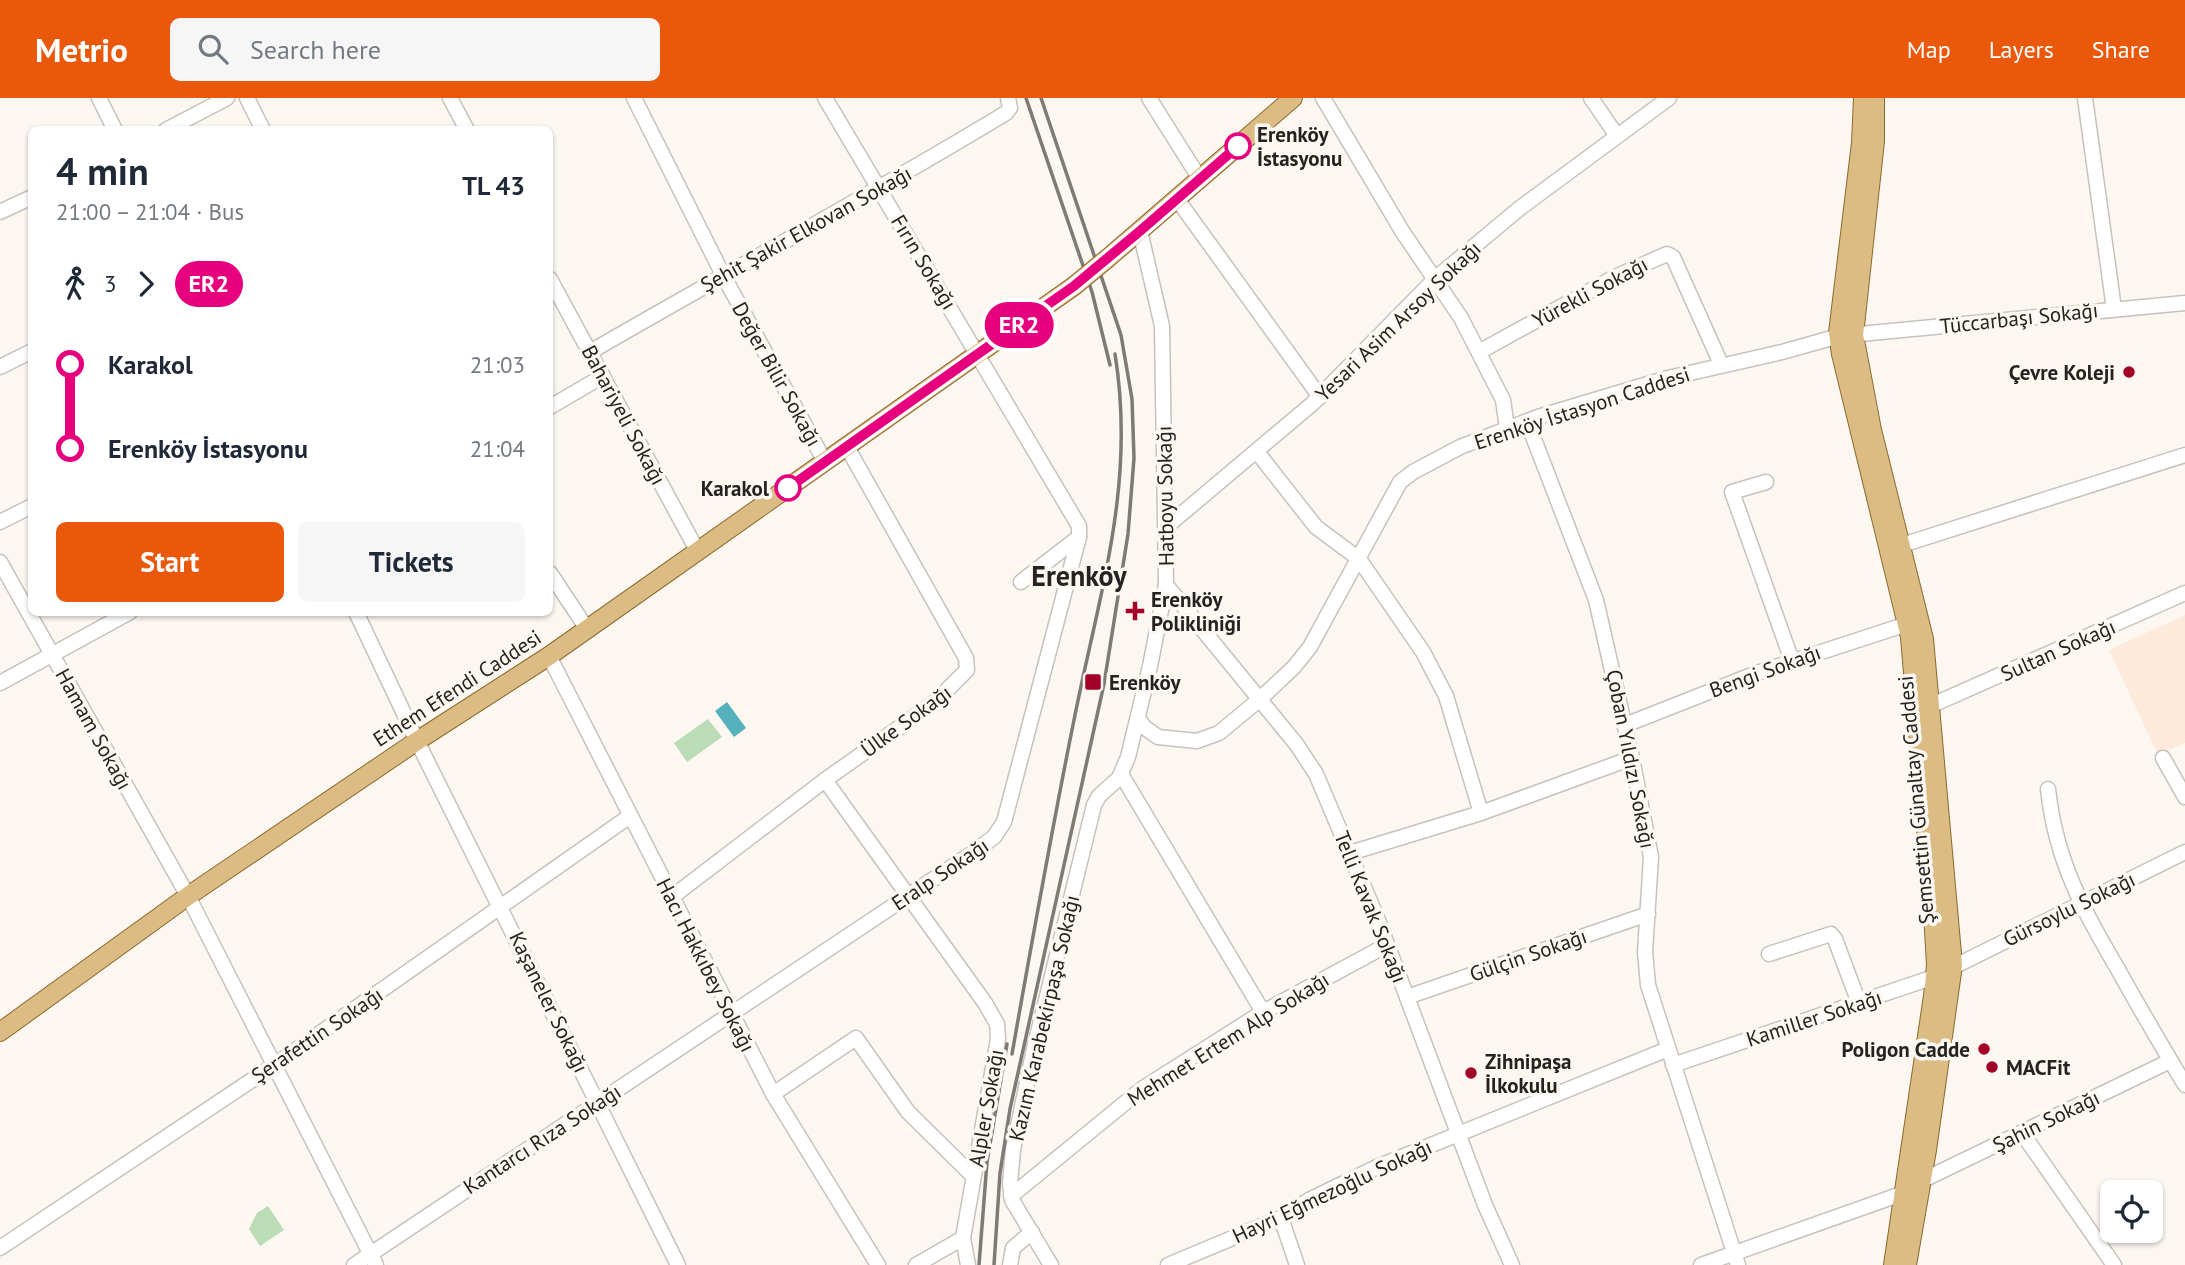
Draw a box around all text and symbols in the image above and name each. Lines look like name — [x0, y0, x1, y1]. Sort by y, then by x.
search box — [170, 18, 660, 81]
text: Metrio — [35, 28, 128, 71]
icon: search — [194, 30, 232, 68]
text: Search here — [250, 33, 381, 66]
text: Map — [1907, 34, 1951, 65]
text: Layers — [1989, 34, 2054, 65]
text: Share — [2092, 34, 2150, 65]
place label: Erenköy İstasyonu — [1257, 121, 1342, 172]
marker: Erenköy İstasyonu — [1225, 133, 1251, 159]
text: 4 min — [56, 146, 149, 195]
street label: Şehit Şakir Elkovan Sokağı — [696, 160, 916, 298]
text: TL 43 — [462, 169, 525, 202]
text: 21:00 – 21:04 · Bus — [56, 197, 244, 226]
street label: Fırın Sokağı — [885, 210, 963, 314]
street label: Yesari Asim Arsoy Sokağı — [1309, 235, 1487, 407]
street label: Yürekli Sokağı — [1528, 250, 1652, 334]
icon: walk — [56, 265, 94, 303]
icon: forward — [127, 265, 165, 303]
text: ER2 — [189, 268, 229, 299]
text: 3 — [104, 269, 117, 298]
street label: Tüccarbaşı Sokağı — [1939, 296, 2099, 340]
street label: Değer Bilir Sokağı — [726, 297, 828, 451]
line badge: ER2 — [979, 302, 1059, 348]
text: ER2 — [999, 309, 1039, 340]
street label: Bahariyeli Sokağı — [576, 340, 672, 490]
text: Karakol — [108, 348, 193, 381]
text: 21:03 — [470, 350, 525, 379]
place label: Çevre Koleji — [2009, 359, 2115, 386]
street label: Erenköy İstasyon Caddesi — [1471, 360, 1693, 456]
marker: Çevre Koleji — [2121, 364, 2137, 380]
street label: Hatboyu Sokağı — [1150, 426, 1180, 566]
text: Erenköy İstasyonu — [108, 432, 308, 465]
text: 21:04 — [470, 434, 525, 463]
place label: Karakol — [701, 475, 770, 502]
marker: Karakol — [775, 475, 801, 501]
button: Start — [56, 522, 284, 602]
button: Tickets — [298, 522, 525, 602]
district label: Erenköy — [1031, 557, 1127, 594]
place label: Erenköy Polikliniği — [1151, 586, 1242, 637]
marker: Erenköy Polikliniği — [1125, 601, 1145, 621]
street label: Sultan Sokağı — [1996, 613, 2120, 687]
street label: Ethem Efendi Caddesi — [368, 623, 546, 753]
street label: Bengi Sokağı — [1706, 638, 1824, 704]
street label: Hamam Sokağı — [50, 664, 138, 794]
street label: Çoban Yıldızı Sokağı — [1600, 667, 1662, 851]
place label: Erenköy — [1109, 669, 1182, 696]
marker: Erenköy — [1083, 672, 1103, 692]
street label: Şemsettin Günaltay Caddesi — [1892, 675, 1940, 925]
street label: Ülke Sokağı — [855, 679, 957, 763]
street label: Telli Kavak Sokağı — [1328, 827, 1414, 987]
street label: Eralp Sokağı — [886, 832, 994, 916]
street label: Gürsoylu Sokağı — [1998, 865, 2140, 953]
street label: Hacı Hakkıbey Sokağı — [651, 874, 761, 1056]
street label: Kazım Karabekirpaşa Sokağı — [1003, 892, 1085, 1144]
street label: Gülçin Sokağı — [1466, 922, 1590, 988]
street label: Kaşaneler Sokağı — [503, 927, 595, 1077]
street label: Mehmet Ertem Alp Sokağı — [1122, 966, 1334, 1112]
street label: Şerafettin Sokağı — [246, 981, 388, 1089]
street label: Kamiller Sokağı — [1743, 983, 1885, 1053]
place label: Poligon Cadde — [1841, 1036, 1970, 1063]
marker: Poligon Cadde — [1976, 1041, 1992, 1057]
street label: Alpler Sokağı — [962, 1047, 1010, 1169]
place label: Zihnipaşa İlkokulu — [1485, 1048, 1572, 1099]
place label: MACFit — [2006, 1054, 2071, 1081]
marker: MACFit — [1984, 1059, 2000, 1075]
marker: Zihnipaşa İlkokulu — [1463, 1065, 1479, 1081]
street label: Kantarcı Rıza Sokağı — [458, 1078, 626, 1200]
street label: Şahin Sokağı — [1988, 1084, 2104, 1158]
street label: Hayri Eğmezoğlu Sokağı — [1228, 1133, 1436, 1249]
map controls — [2100, 1180, 2163, 1243]
button: locate — [2100, 1180, 2163, 1243]

